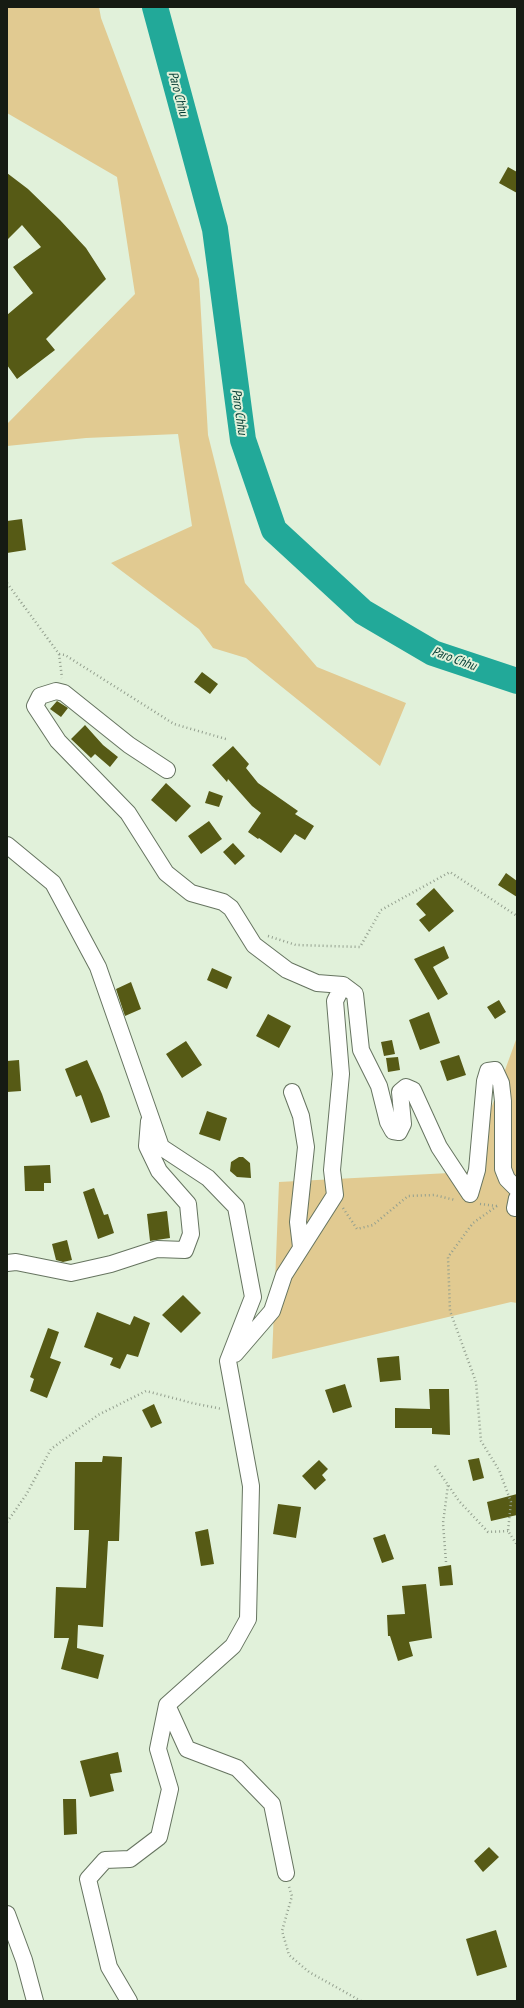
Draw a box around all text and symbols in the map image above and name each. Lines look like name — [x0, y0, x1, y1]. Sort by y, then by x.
water label: Paro Chhu — [165, 70, 191, 118]
water label: Paro Chhu — [228, 388, 250, 436]
water label: Paro Chhu — [430, 644, 478, 674]

